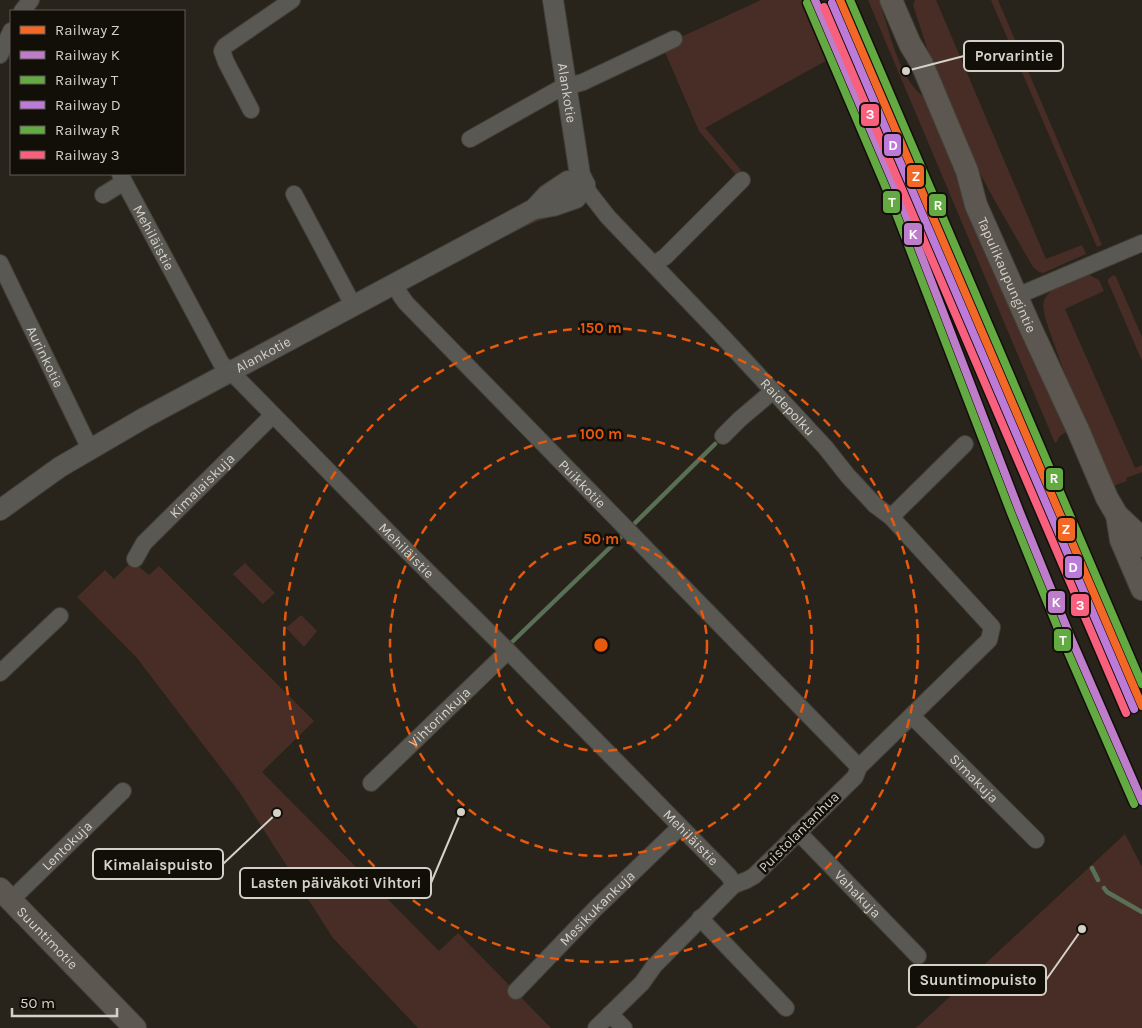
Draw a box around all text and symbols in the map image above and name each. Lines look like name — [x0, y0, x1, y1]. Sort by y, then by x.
legend — [10, 10, 185, 175]
text: Railway Z — [55, 21, 120, 39]
callout: Porvarintie — [964, 41, 1063, 71]
text: Railway K — [55, 46, 120, 64]
text: Porvarintie — [975, 47, 1053, 65]
street label: Alankotie — [554, 62, 580, 124]
text: Railway T — [55, 71, 119, 89]
text: Railway D — [55, 96, 121, 114]
line badge: 3 — [860, 103, 880, 127]
text: 3 — [866, 106, 874, 123]
text: Railway R — [55, 121, 120, 139]
line badge: D — [883, 133, 902, 157]
text: D — [888, 137, 898, 154]
text: Railway 3 — [55, 146, 120, 164]
line badge: Z — [906, 164, 925, 188]
text: Z — [912, 168, 920, 185]
line badge: T — [882, 190, 901, 214]
line badge: R — [928, 193, 947, 217]
text: T — [888, 194, 896, 211]
text: R — [933, 197, 943, 214]
street label: Mehiläistie — [130, 202, 178, 273]
street label: Tapulikaupungintie — [974, 214, 1040, 335]
line badge: K — [903, 222, 923, 246]
text: K — [908, 226, 918, 243]
text: 150 m — [580, 319, 622, 337]
street label: Aurinkotie — [23, 323, 67, 390]
street label: Alankotie — [232, 333, 294, 376]
street label: Raidepolku — [757, 375, 819, 439]
text: 100 m — [580, 425, 622, 443]
street label: Kimalaiskuja — [166, 449, 238, 522]
street label: Puikkotie — [555, 456, 610, 511]
line badge: R — [1045, 467, 1064, 491]
text: R — [1049, 470, 1059, 487]
line badge: Z — [1057, 517, 1076, 542]
street label: Mehiläistie — [375, 519, 438, 582]
text: Z — [1062, 521, 1070, 538]
text: 50 m — [583, 530, 619, 548]
line badge: D — [1064, 555, 1083, 579]
text: D — [1068, 559, 1078, 576]
line badge: K — [1047, 590, 1066, 614]
line badge: 3 — [1070, 593, 1090, 617]
text: K — [1051, 594, 1061, 611]
text: 3 — [1076, 597, 1084, 614]
line badge: T — [1053, 628, 1072, 652]
text: T — [1059, 632, 1067, 649]
centre of rings — [592, 636, 610, 654]
street label: Vihtorinkuja — [405, 683, 474, 751]
street label: Simakuja — [946, 750, 1002, 806]
street label: Puistolantanhua — [755, 788, 843, 876]
street label: Mehiläistie — [660, 806, 722, 869]
street label: Lentokuja — [38, 817, 96, 874]
callout: Kimalaispuisto — [93, 849, 223, 879]
text: Kimalaispuisto — [103, 856, 213, 874]
street label: Vahakuja — [831, 866, 885, 921]
street label: Mesikukankuja — [556, 867, 638, 949]
callout: Lasten päiväkoti Vihtori — [240, 868, 431, 898]
text: Lasten päiväkoti Vihtori — [250, 874, 422, 892]
street label: Suuntimotie — [13, 903, 82, 973]
callout: Suuntimopuisto — [909, 965, 1046, 995]
text: Suuntimopuisto — [919, 971, 1037, 989]
scale bar — [12, 986, 118, 1018]
text: 50 m — [20, 994, 55, 1012]

